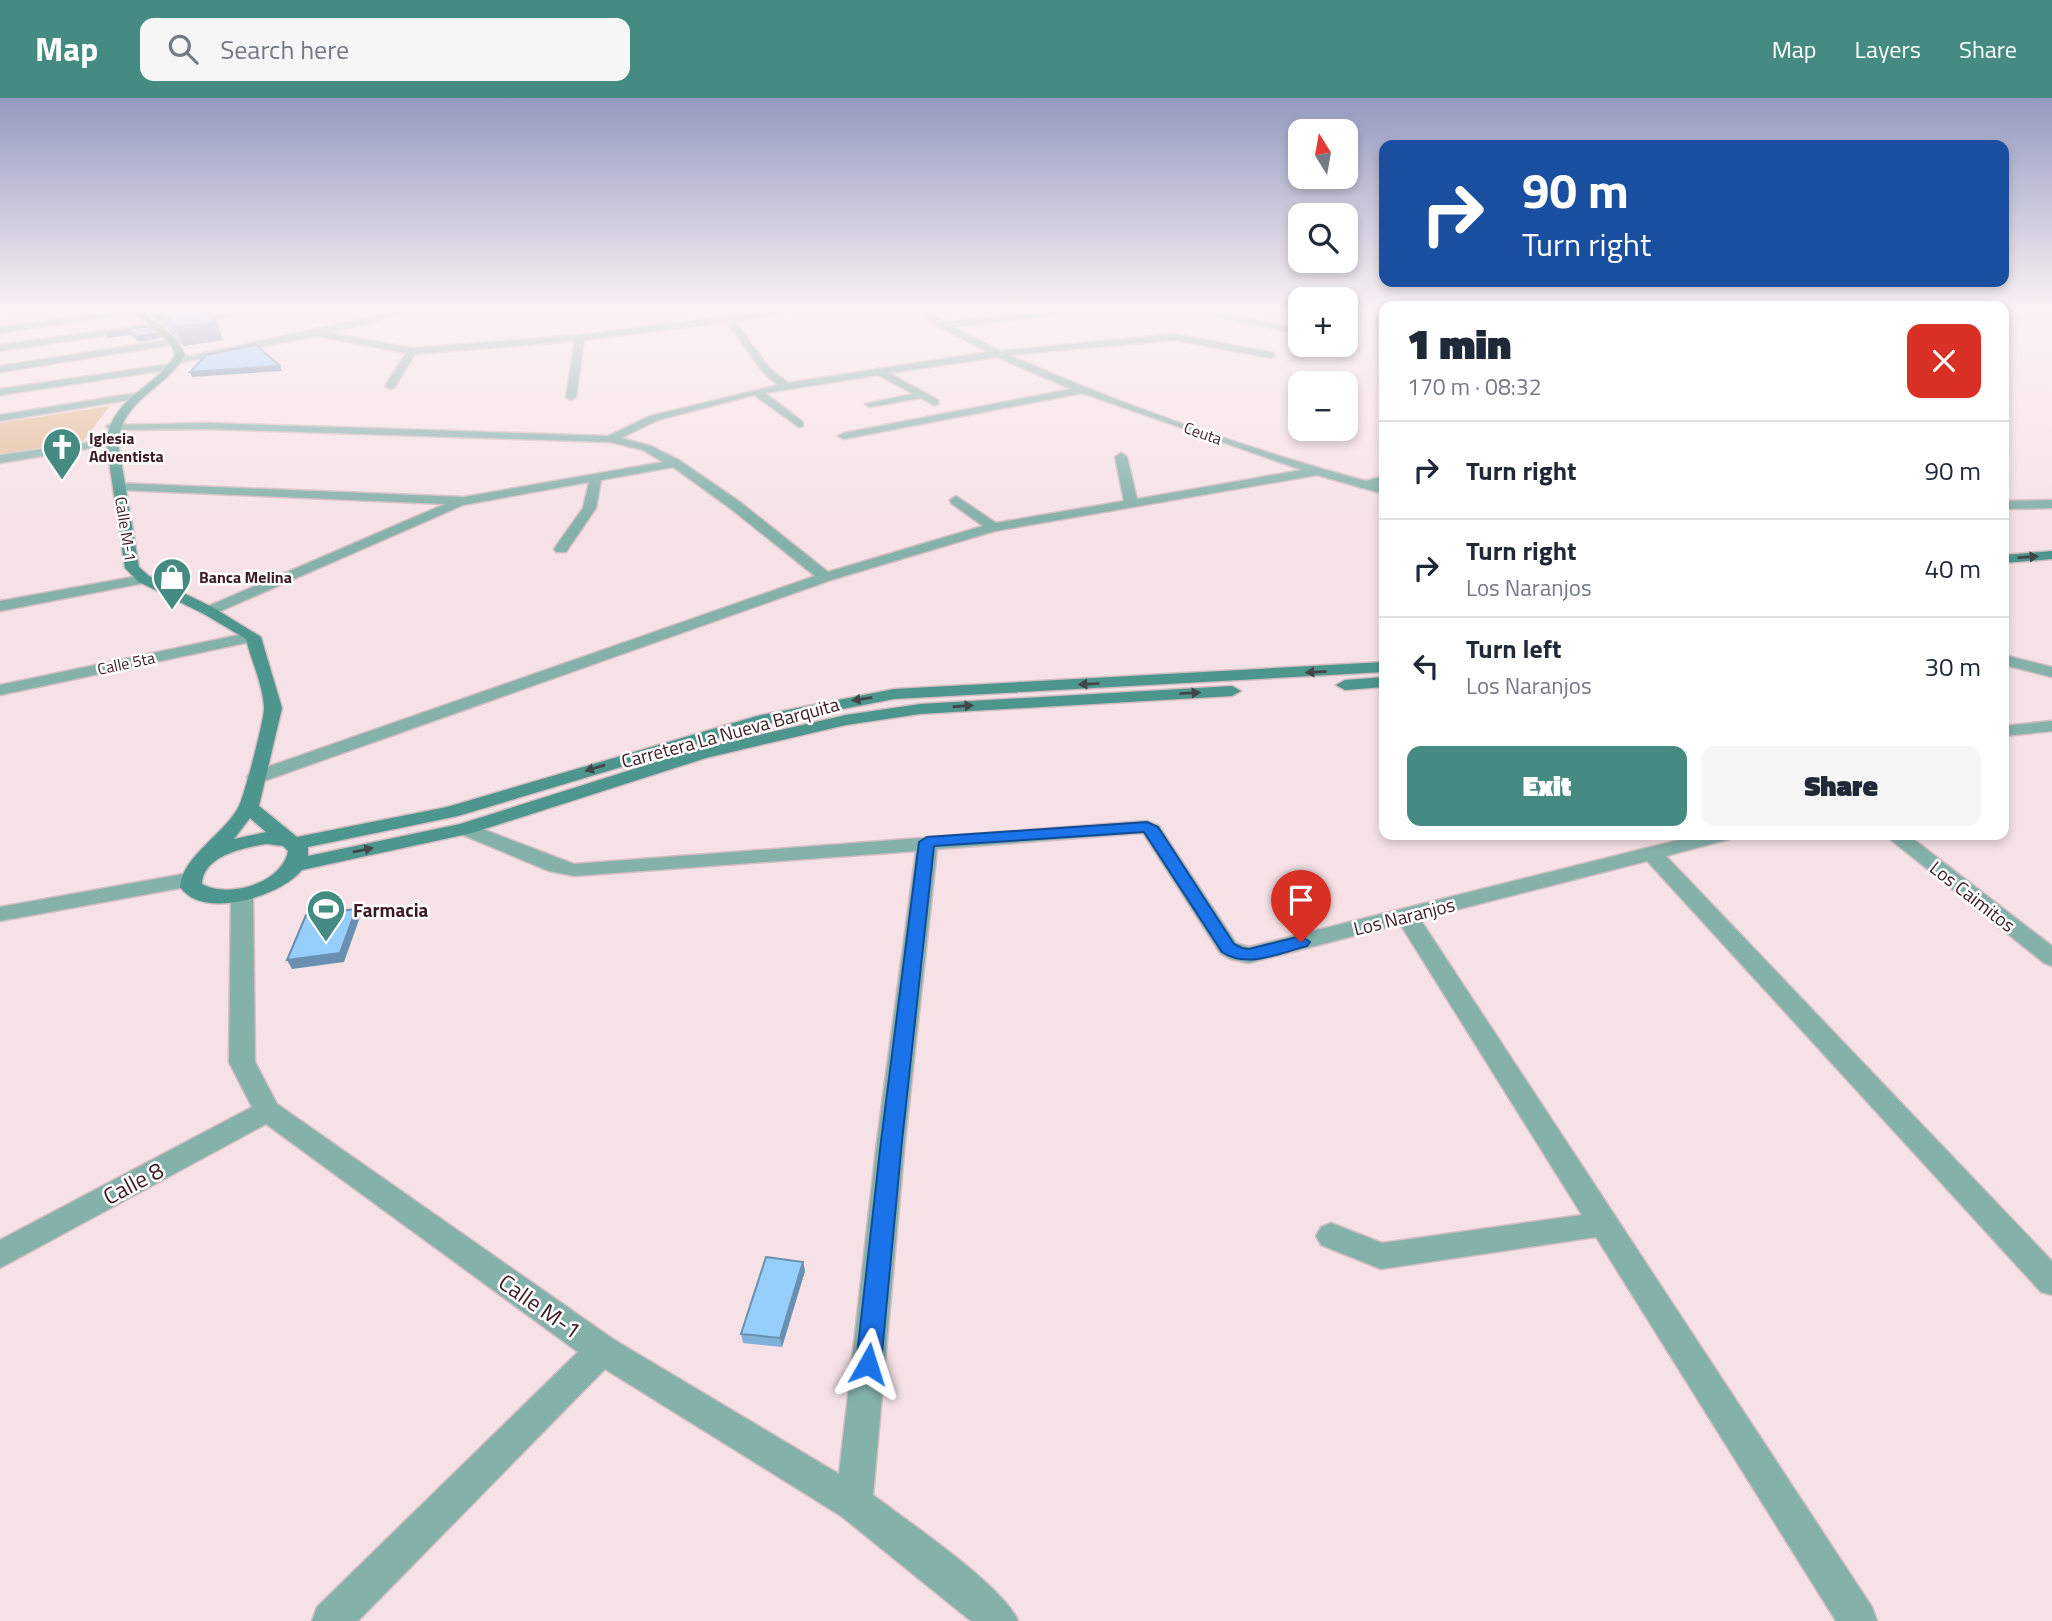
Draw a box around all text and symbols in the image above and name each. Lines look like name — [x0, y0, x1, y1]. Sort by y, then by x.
search box — [140, 18, 630, 81]
text: Map — [35, 24, 98, 74]
icon: search — [164, 30, 202, 68]
text: Search here — [220, 30, 349, 69]
text: Map — [1772, 31, 1817, 67]
text: Layers — [1855, 31, 1921, 67]
text: Share — [1959, 31, 2017, 67]
north arrow — [1288, 119, 1358, 189]
map controls — [1288, 119, 1358, 441]
text: 90 m — [1522, 152, 1629, 227]
icon: right — [1407, 168, 1498, 259]
button: search — [1288, 203, 1358, 273]
text: Turn right — [1522, 220, 1651, 268]
button: + — [1288, 287, 1358, 357]
text: 1 min — [1407, 311, 1511, 375]
button: close — [1907, 324, 1981, 398]
text: 170 m · 08:32 — [1407, 369, 1542, 404]
button: − — [1288, 371, 1358, 441]
street label: Ceuta — [1181, 415, 1225, 451]
church icon: Iglesia Adventista — [41, 426, 83, 481]
place label: Iglesia Adventista — [89, 426, 164, 468]
icon: right — [1407, 451, 1445, 489]
text: Turn right — [1466, 451, 1577, 490]
text: 90 m — [1924, 451, 1981, 490]
street label: Calle M-1 — [109, 495, 143, 563]
text: Turn right — [1466, 531, 1577, 570]
icon: right — [1407, 549, 1445, 587]
text: 40 m — [1924, 549, 1981, 588]
one-way arrow — [2017, 551, 2039, 562]
shop icon: Banca Melina — [151, 556, 193, 611]
place label: Banca Melina — [199, 565, 292, 589]
text: Los Naranjos — [1466, 570, 1592, 605]
text: Turn left — [1466, 629, 1561, 668]
street label: Calle 5ta — [95, 645, 157, 681]
icon: left — [1407, 647, 1445, 685]
text: 30 m — [1924, 647, 1981, 686]
one-way arrow — [1305, 666, 1327, 677]
text: Los Naranjos — [1466, 668, 1592, 703]
one-way arrow — [1078, 678, 1100, 689]
one-way arrow — [1180, 687, 1202, 698]
street label: Carretera La Nueva Barquita — [618, 689, 843, 775]
one-way arrow — [851, 694, 873, 705]
one-way arrow — [953, 701, 975, 712]
button: Exit — [1407, 746, 1687, 826]
button: Share — [1701, 746, 1981, 826]
one-way arrow — [584, 763, 605, 774]
one-way arrow — [352, 845, 374, 856]
street label: Los Caimitos — [1924, 853, 2022, 939]
pin — [1271, 870, 1331, 942]
icon: arrive — [1282, 881, 1320, 919]
sports icon: Farmacia — [305, 888, 347, 943]
street label: Los Naranjos — [1350, 889, 1458, 943]
place label: Farmacia — [353, 895, 429, 924]
street label: Calle 8 — [96, 1152, 170, 1214]
street label: Calle M-1 — [492, 1265, 588, 1347]
position arrow — [831, 1327, 905, 1401]

